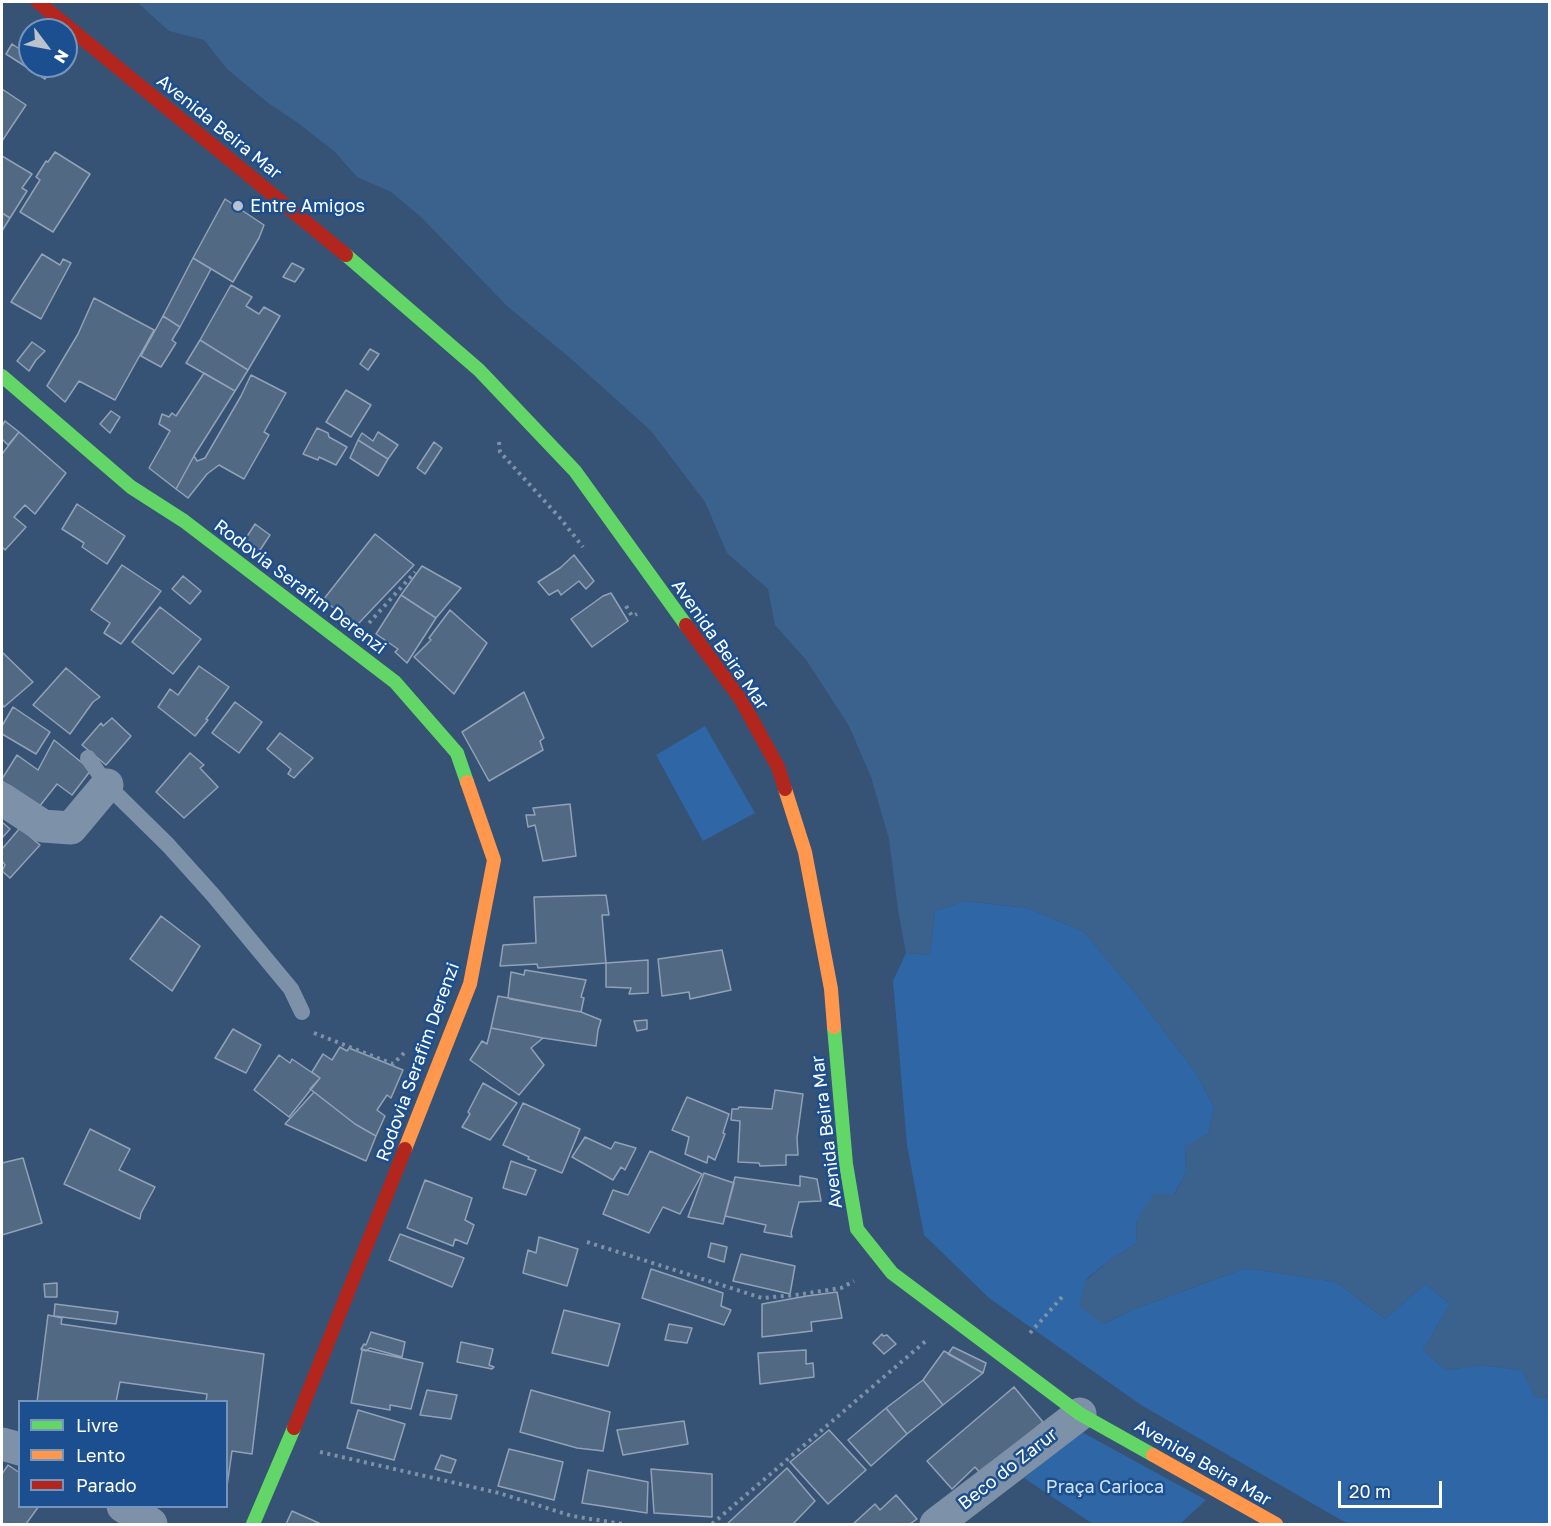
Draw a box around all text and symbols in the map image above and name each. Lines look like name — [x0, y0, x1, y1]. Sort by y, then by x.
north arrow — [18, 18, 78, 78]
text: N — [50, 46, 73, 67]
street label: Avenida Beira Mar — [152, 70, 286, 184]
place label: Entre Amigos — [250, 195, 365, 217]
marker: Entre Amigos — [231, 199, 245, 213]
street label: Rodovia Serafim Derenzi — [210, 515, 390, 659]
street label: Avenida Beira Mar — [667, 576, 773, 714]
street label: Rodovia Serafim Derenzi — [372, 960, 464, 1164]
street label: Avenida Beira Mar — [807, 1054, 847, 1210]
legend — [18, 1400, 228, 1508]
text: Livre — [76, 1414, 118, 1436]
street label: Avenida Beira Mar — [1131, 1415, 1275, 1511]
street label: Beco do Zarur — [954, 1424, 1062, 1514]
text: Lento — [76, 1444, 125, 1466]
scale bar — [1341, 1469, 1444, 1507]
text: Parado — [76, 1474, 137, 1496]
park label: Praça Carioca — [1046, 1476, 1164, 1498]
text: 20 m — [1349, 1480, 1391, 1502]

